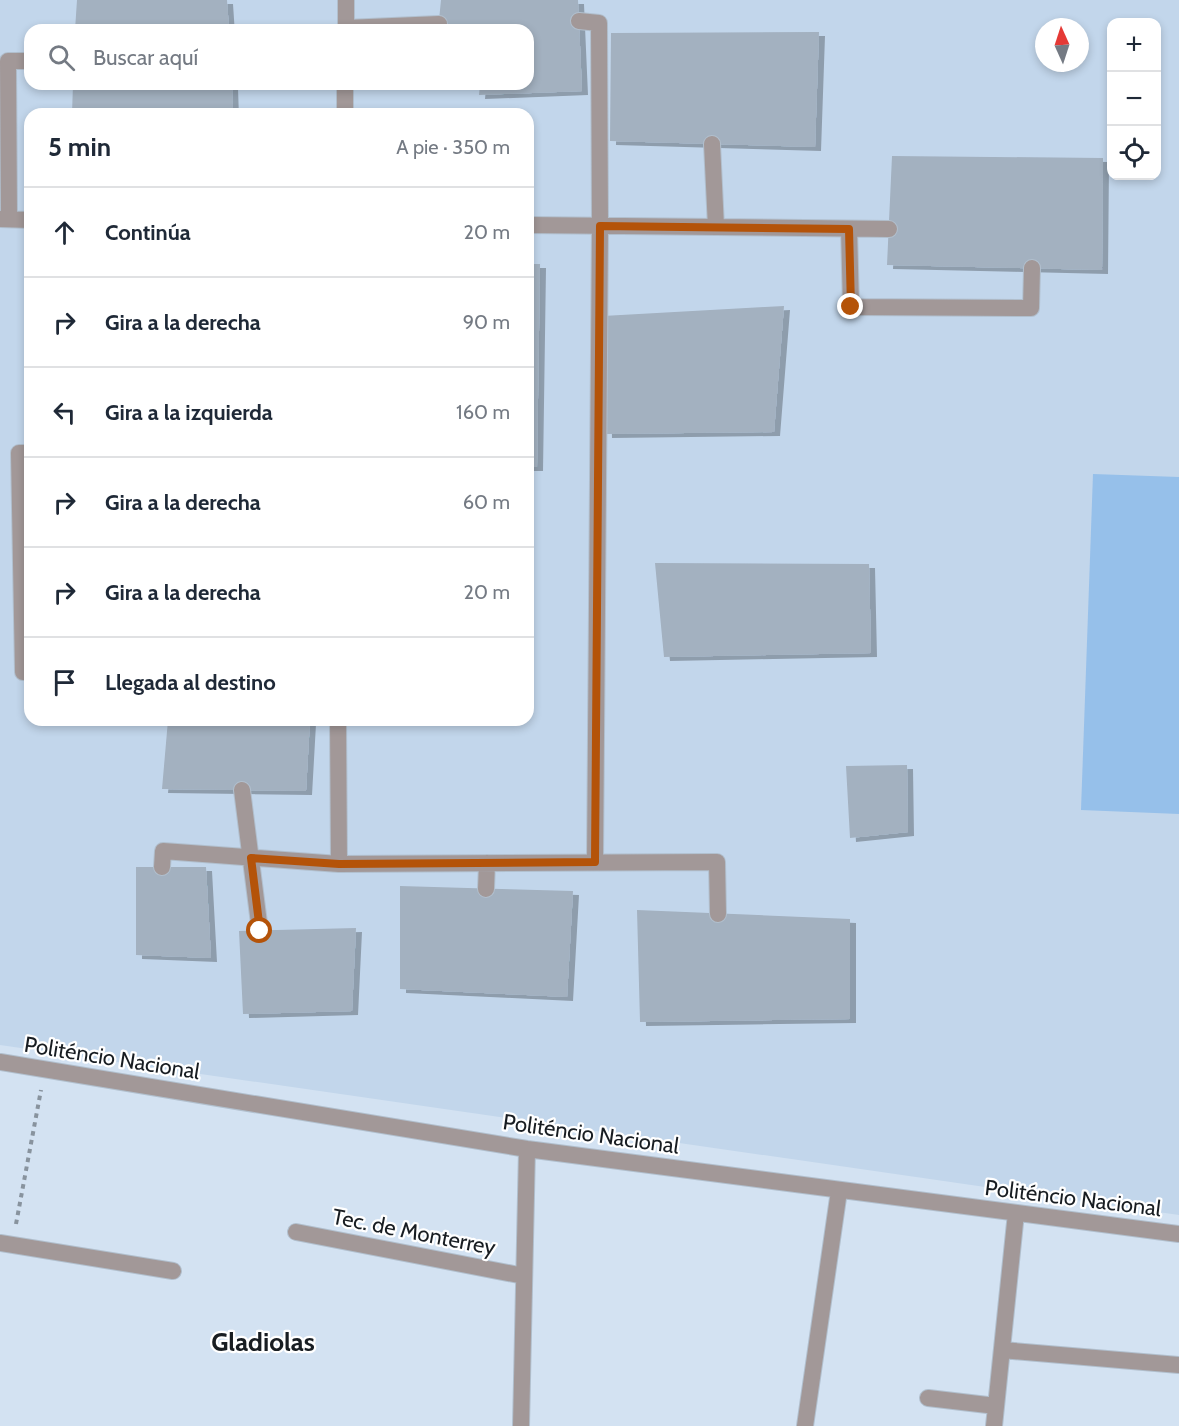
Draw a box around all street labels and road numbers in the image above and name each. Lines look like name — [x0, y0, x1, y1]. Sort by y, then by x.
street label: Politéncio Nacional — [22, 1031, 203, 1085]
street label: Politéncio Nacional — [501, 1108, 682, 1160]
street label: Politéncio Nacional — [983, 1174, 1164, 1222]
street label: Tec. de Monterrey — [330, 1203, 498, 1261]

